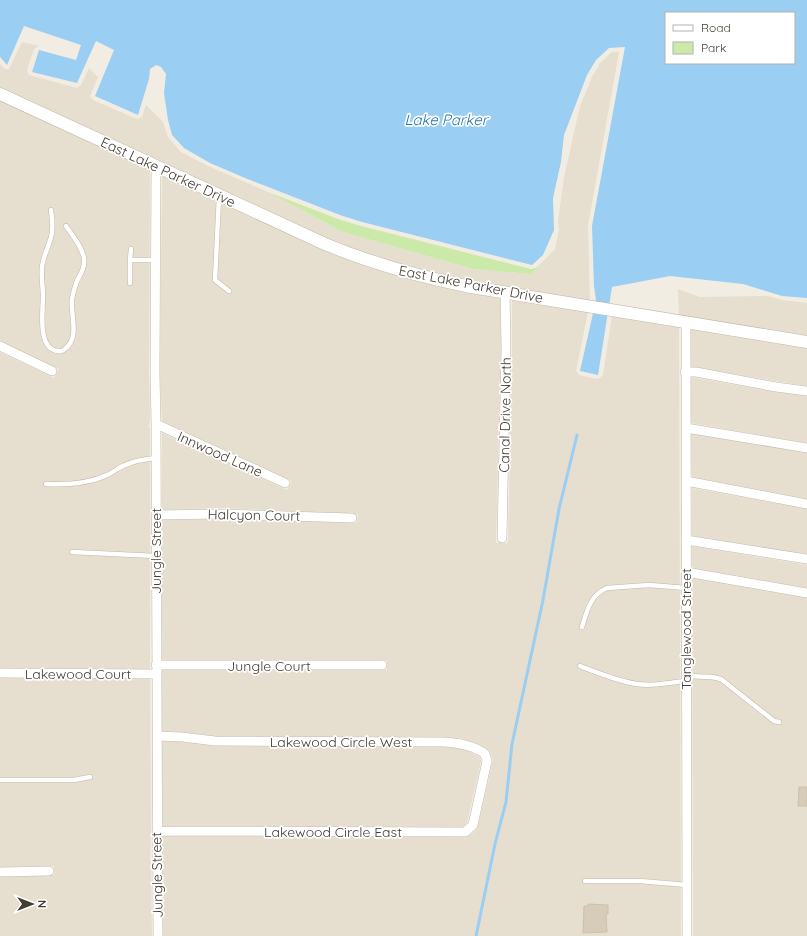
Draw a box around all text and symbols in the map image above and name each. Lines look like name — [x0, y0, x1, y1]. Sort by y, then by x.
legend — [665, 12, 795, 64]
text: Road — [701, 20, 731, 35]
text: Park — [701, 40, 726, 55]
water label: Lake Parker — [404, 110, 490, 129]
street label: East Lake Parker Drive — [98, 133, 238, 211]
street label: East Lake Parker Drive — [397, 261, 545, 307]
street label: Canal Drive North — [495, 357, 515, 473]
street label: Innwood Lane — [175, 427, 265, 481]
street label: Halcyon Court — [207, 505, 301, 525]
street label: Jungle Street — [147, 508, 165, 594]
street label: Tanglewood Street — [677, 568, 695, 690]
street label: Jungle Court — [227, 657, 311, 675]
street label: Lakewood Court — [25, 665, 131, 683]
street label: Lakewood Circle West — [270, 733, 413, 751]
street label: Lakewood Circle East — [264, 823, 402, 841]
street label: Jungle Street — [147, 832, 167, 918]
north arrow — [12, 884, 52, 924]
text: N — [35, 900, 49, 908]

